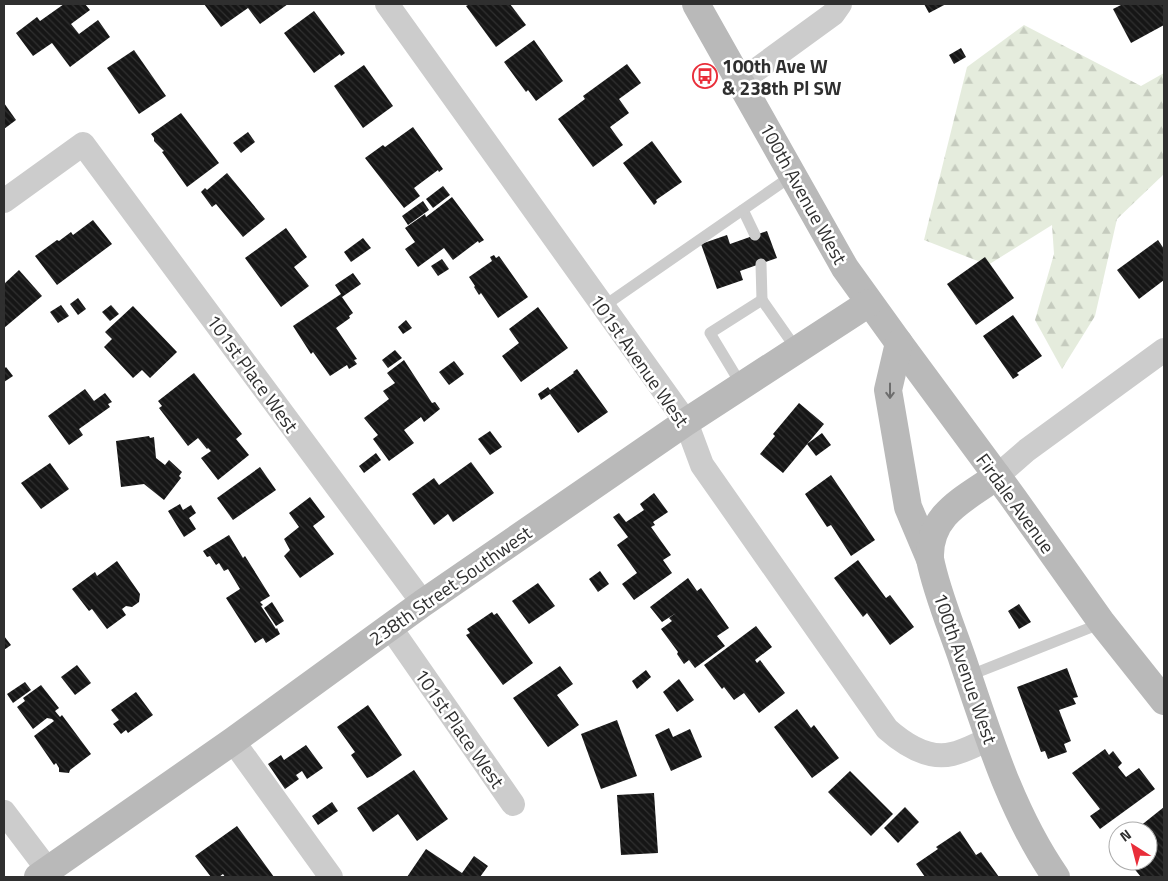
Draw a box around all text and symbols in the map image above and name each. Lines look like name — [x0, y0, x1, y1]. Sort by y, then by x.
place label: 100th Ave W & 238th Pl SW — [722, 51, 842, 102]
bus stop icon: 100th Ave W & 238th Pl SW — [692, 63, 718, 89]
street label: 100th Avenue West — [753, 117, 855, 269]
street label: 101st Avenue West — [583, 287, 697, 433]
street label: 101st Place West — [200, 308, 306, 439]
one-way arrow — [885, 383, 895, 399]
street label: Firdale Avenue — [970, 447, 1062, 559]
street label: 238th Street Southwest — [363, 518, 538, 652]
street label: 100th Avenue West — [927, 589, 1006, 748]
street label: 101st Place West — [408, 662, 512, 794]
north arrow — [1108, 821, 1158, 871]
text: N — [1115, 824, 1135, 846]

